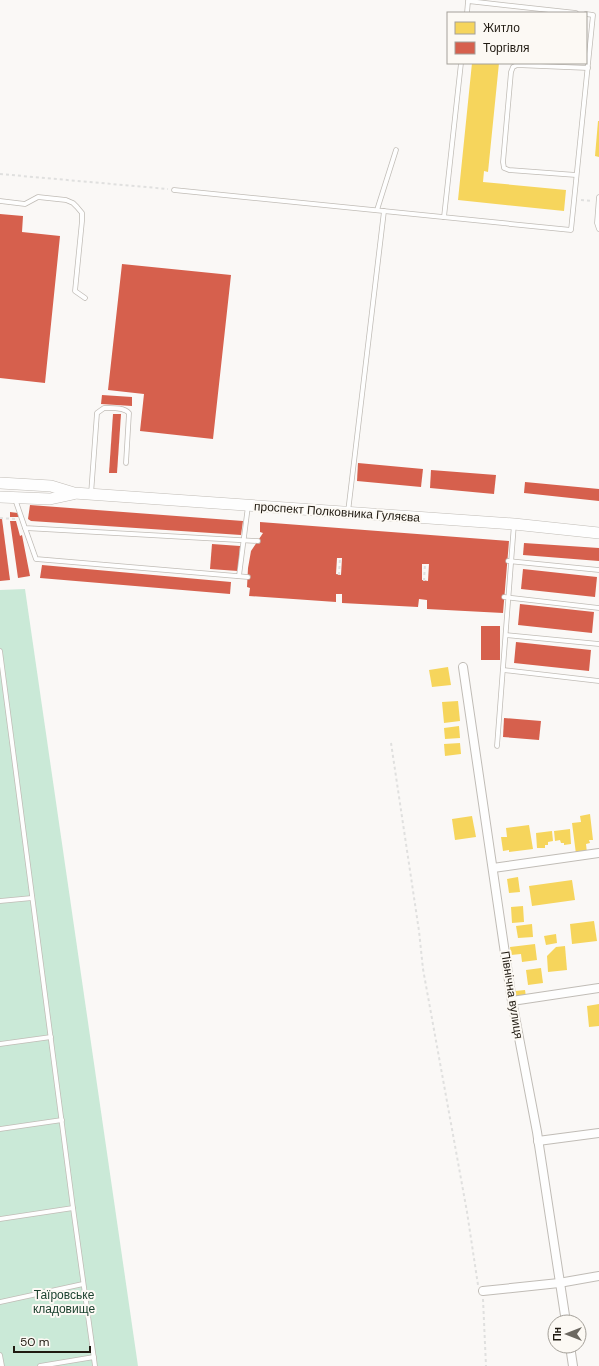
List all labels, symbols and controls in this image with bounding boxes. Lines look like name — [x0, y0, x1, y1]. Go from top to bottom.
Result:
legend — [447, 12, 587, 64]
text: Житло — [483, 20, 520, 36]
text: Торгівля — [483, 40, 529, 56]
street label: проспект Полковника Гуляєва — [254, 498, 421, 526]
street label: Північна вулиця — [497, 950, 527, 1040]
park label: Таїровське кладовище — [33, 1287, 95, 1317]
north arrow — [547, 1314, 587, 1354]
text: Пн — [550, 1327, 564, 1341]
scale bar — [14, 1328, 90, 1354]
text: 50 m — [20, 1334, 49, 1350]

